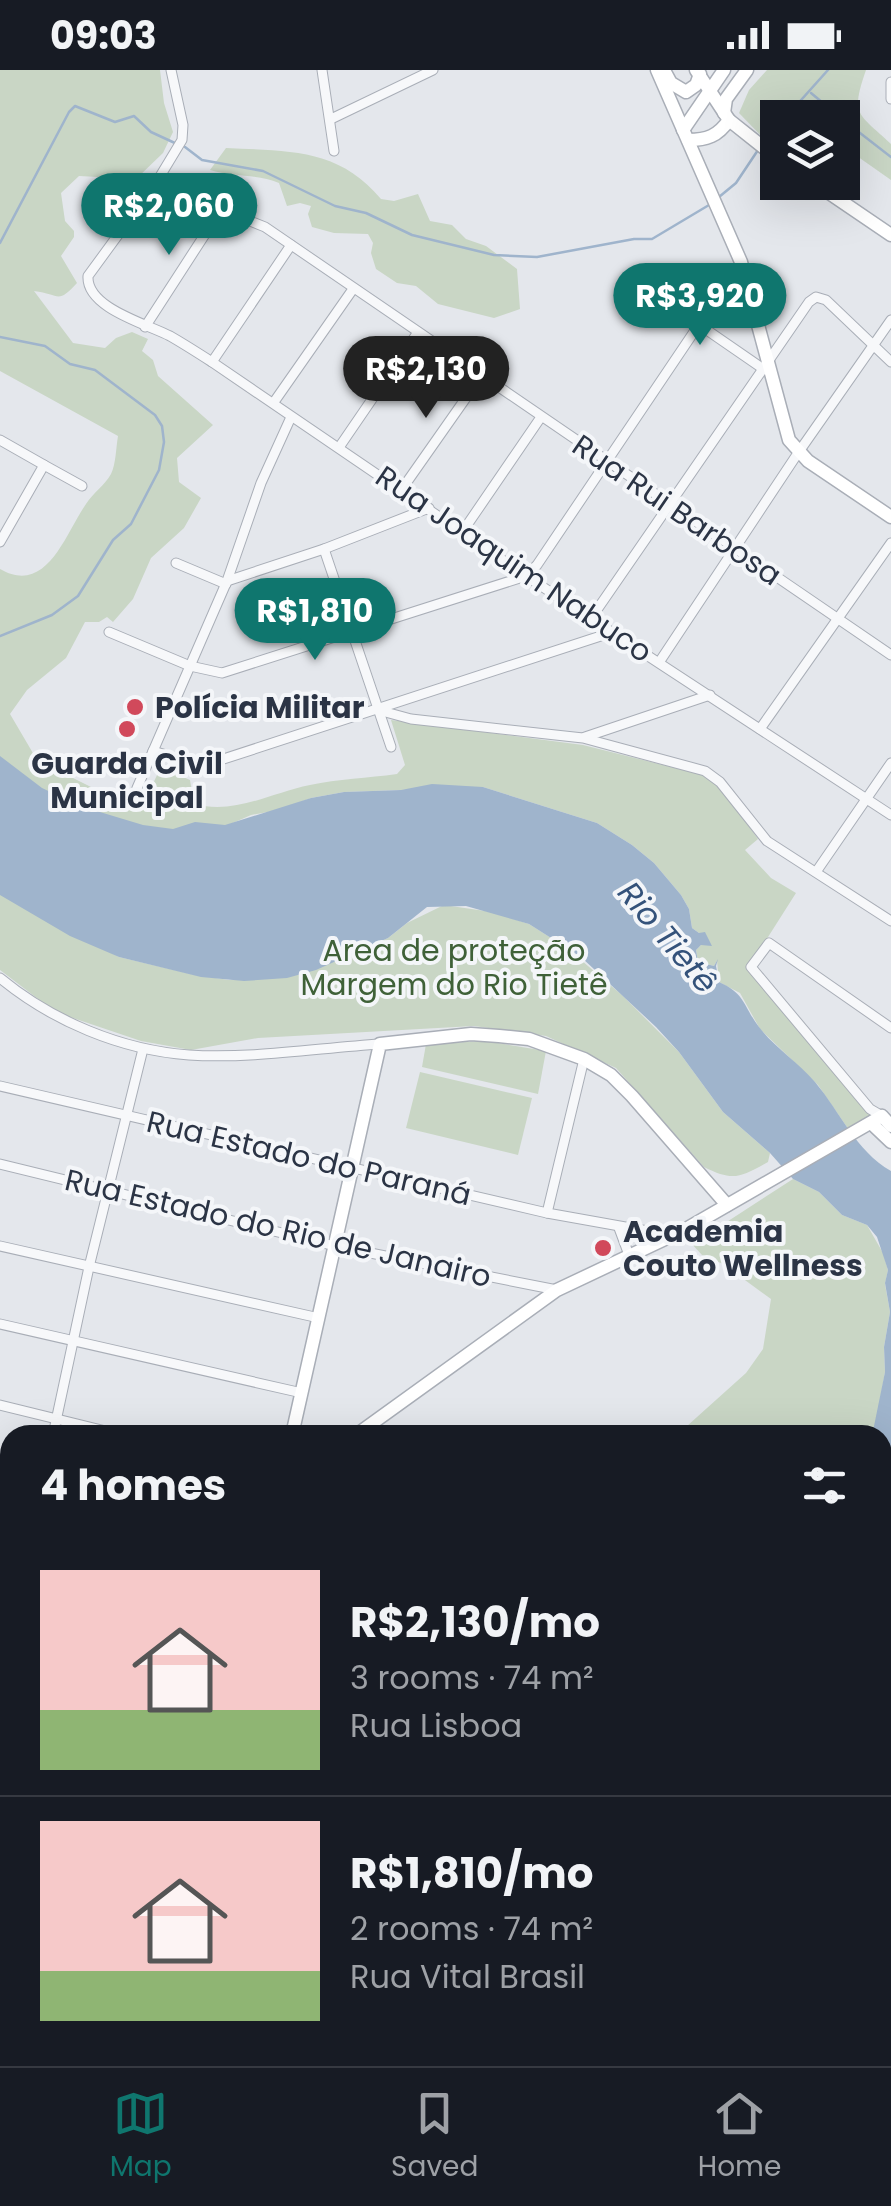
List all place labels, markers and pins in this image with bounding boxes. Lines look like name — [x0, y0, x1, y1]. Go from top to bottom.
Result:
pin: R$2,060 — [77, 173, 261, 258]
pin: R$3,920 — [608, 263, 792, 348]
pin: R$2,130 — [334, 336, 518, 421]
pin: R$1,810 — [223, 578, 407, 663]
place label: Polícia Militar — [155, 686, 365, 729]
marker: Polícia Militar — [124, 696, 146, 718]
marker: Guarda Civil Municipal — [116, 718, 138, 740]
place label: Guarda Civil Municipal — [31, 742, 223, 819]
place label: Academia Couto Wellness — [623, 1210, 863, 1287]
marker: Academia Couto Wellness — [592, 1237, 614, 1259]

